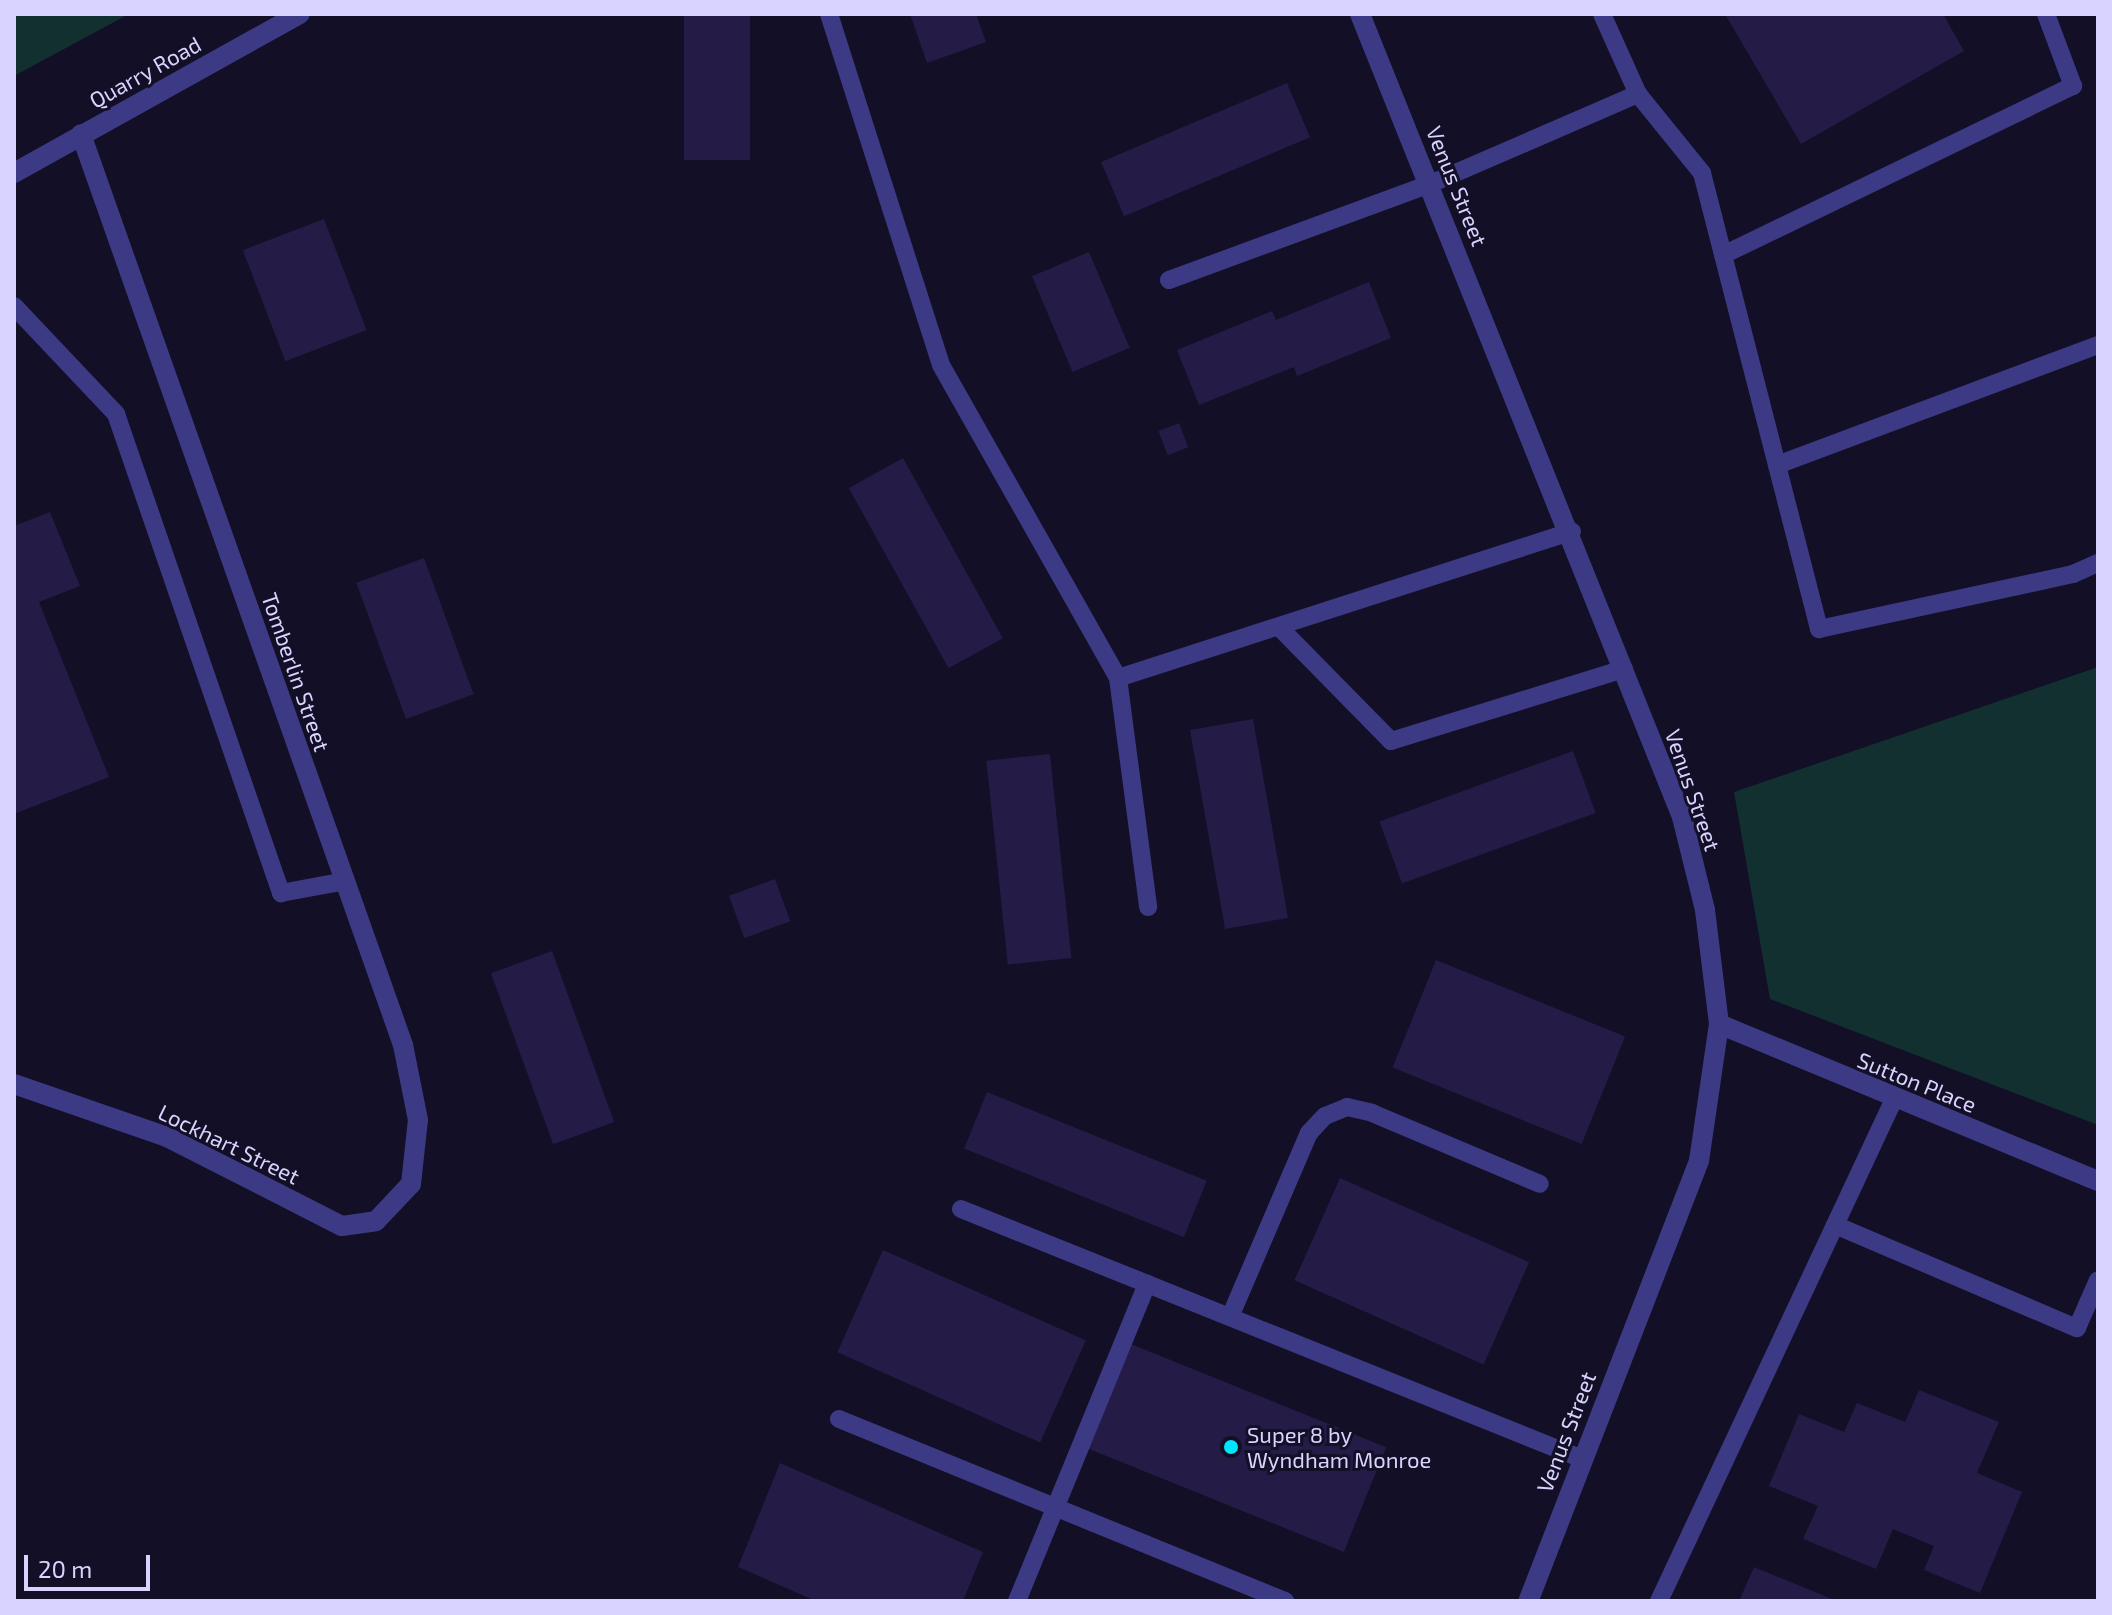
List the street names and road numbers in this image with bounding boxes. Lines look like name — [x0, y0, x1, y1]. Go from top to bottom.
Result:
street label: Quarry Road — [84, 30, 206, 114]
street label: Venus Street — [1421, 122, 1493, 250]
street label: Tomberlin Street — [256, 589, 336, 755]
street label: Venus Street — [1660, 726, 1726, 854]
street label: Sutton Place — [1854, 1046, 1980, 1118]
street label: Lockhart Street — [154, 1098, 304, 1190]
street label: Venus Street — [1531, 1368, 1601, 1496]

